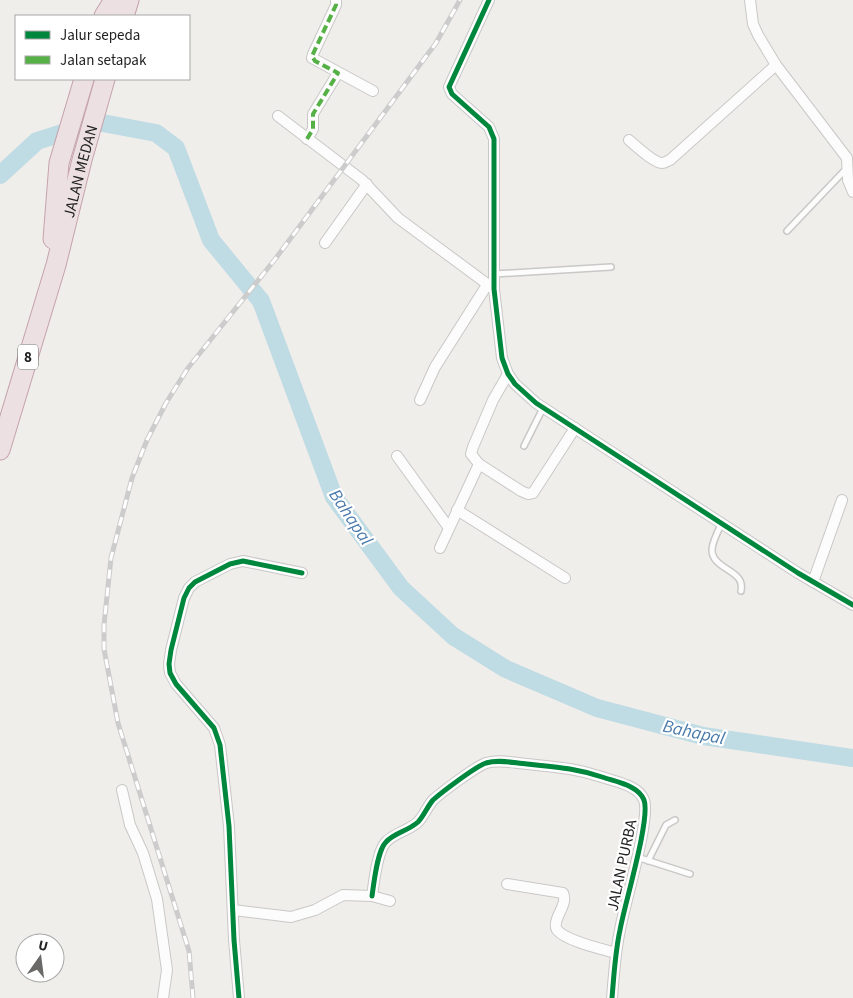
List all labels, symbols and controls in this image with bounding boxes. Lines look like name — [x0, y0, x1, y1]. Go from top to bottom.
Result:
legend — [15, 15, 190, 80]
text: Jalur sepeda — [60, 25, 140, 46]
text: Jalan setapak — [60, 50, 147, 71]
street label: JALAN MEDAN — [58, 122, 103, 220]
road number: 8 — [18, 344, 38, 370]
water label: Bahapal — [323, 484, 379, 551]
water label: Bahapal — [661, 714, 728, 751]
street label: JALAN PURBA — [602, 817, 642, 913]
north arrow — [15, 933, 65, 983]
text: U — [36, 936, 50, 957]

